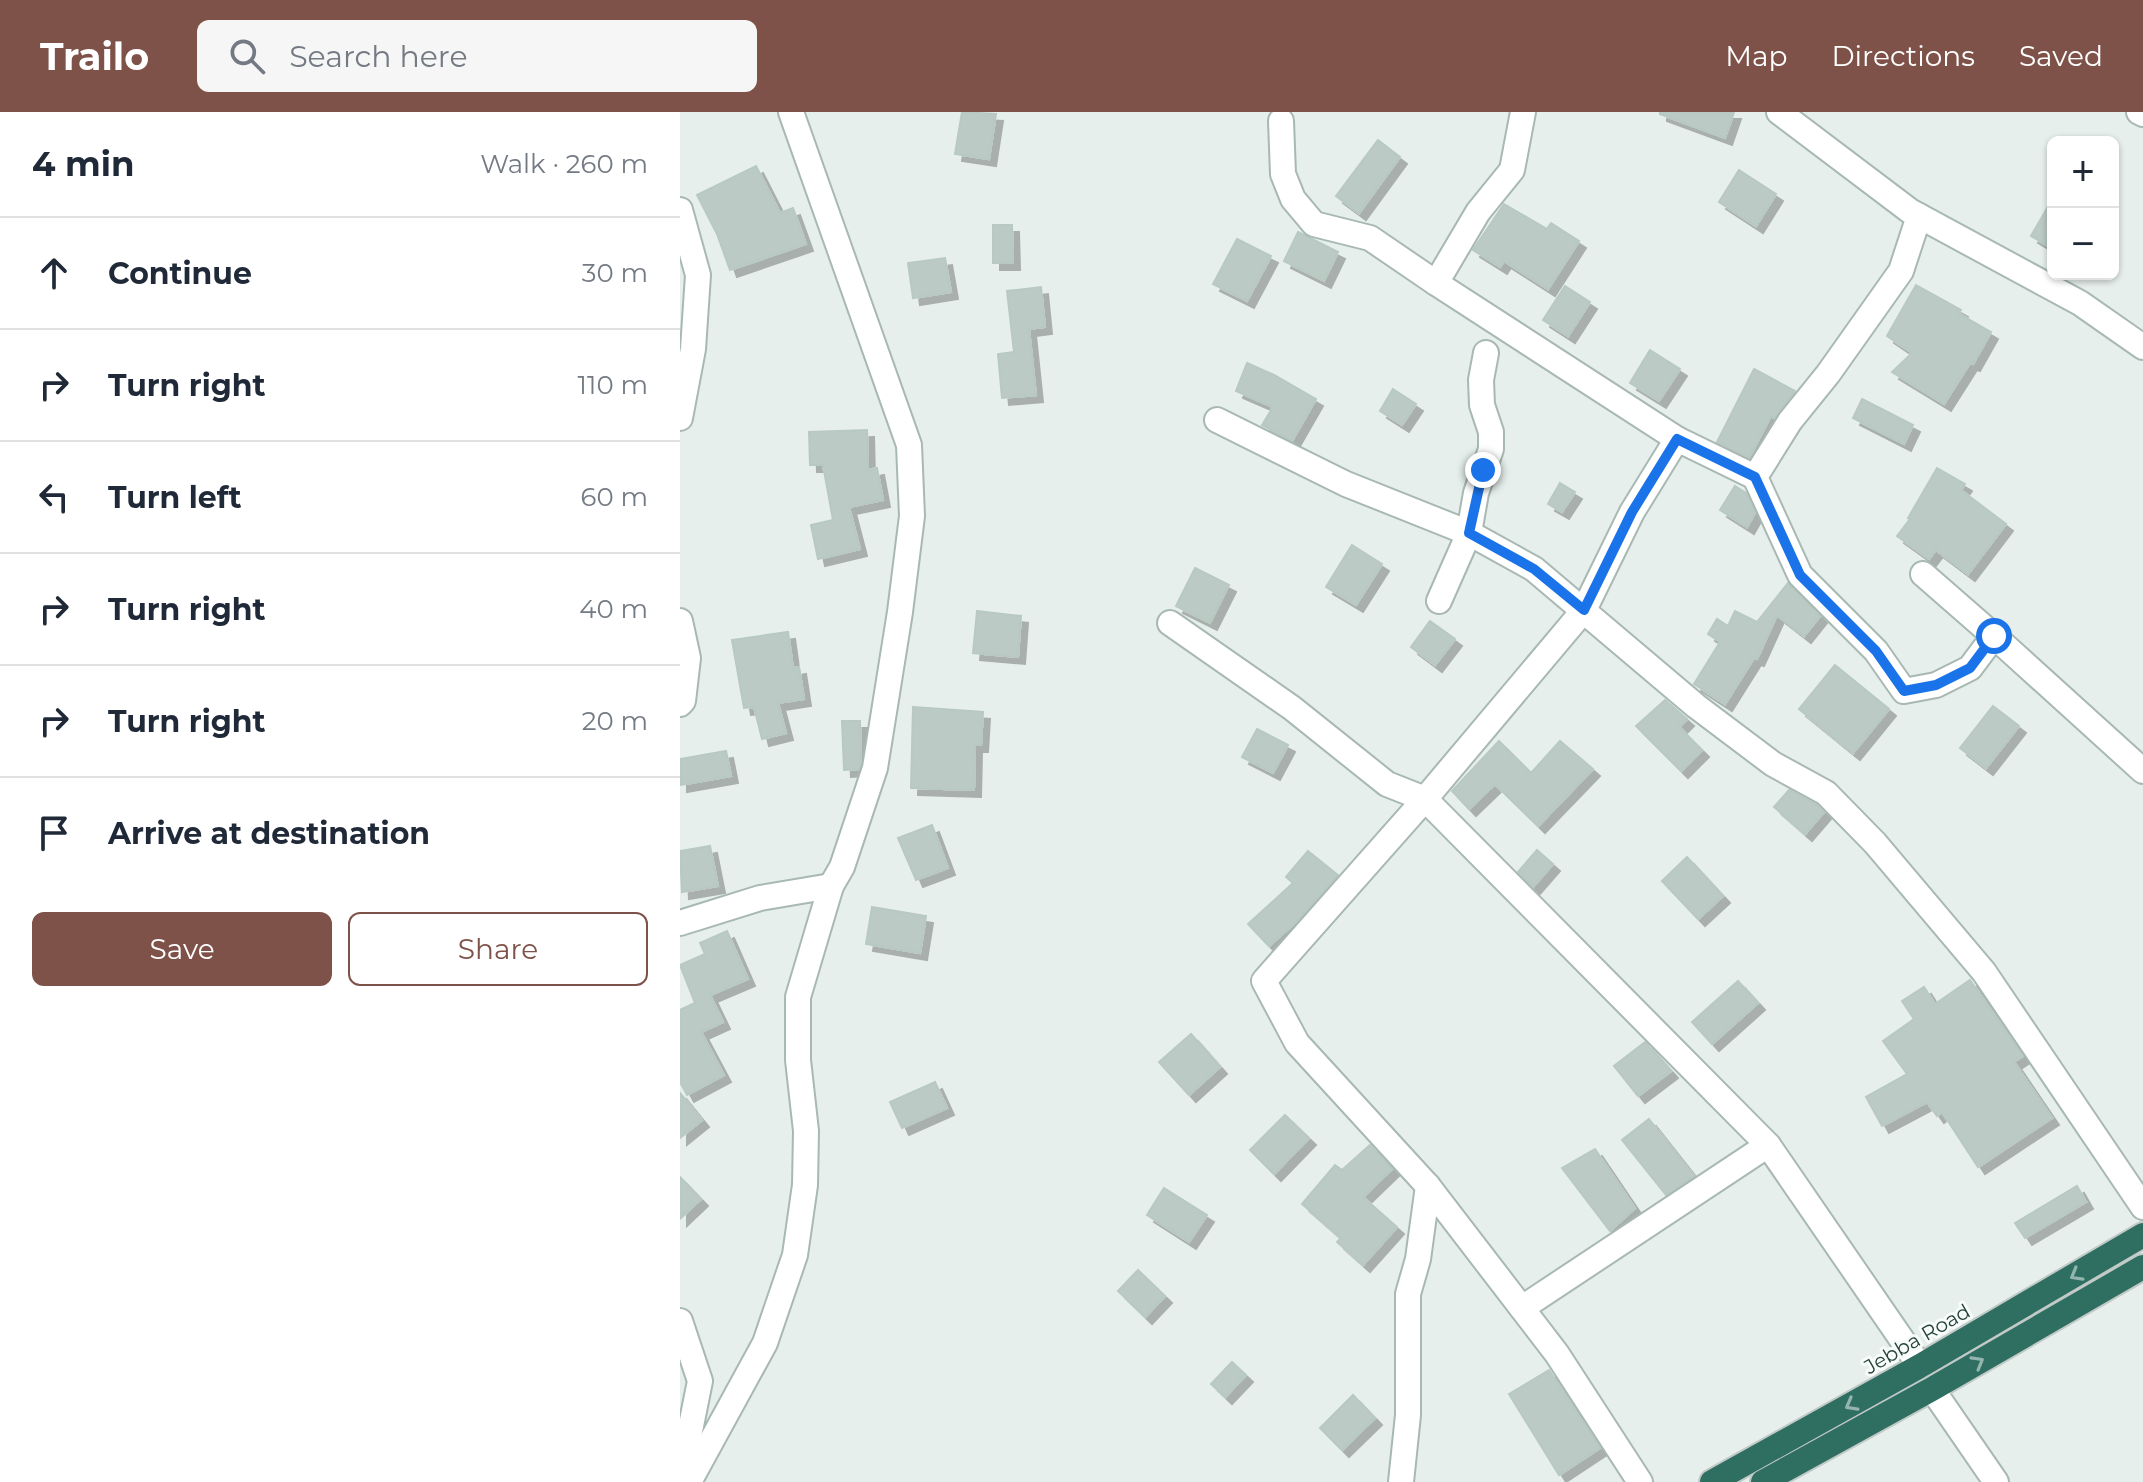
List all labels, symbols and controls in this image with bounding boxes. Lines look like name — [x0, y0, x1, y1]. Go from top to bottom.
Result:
search box — [197, 20, 757, 92]
text: Trailo — [40, 33, 149, 80]
icon: search — [225, 34, 269, 78]
text: Search here — [289, 38, 468, 75]
text: Map — [1725, 39, 1787, 73]
text: Directions — [1831, 39, 1975, 73]
text: Saved — [2019, 39, 2103, 73]
map controls — [2047, 136, 2119, 280]
button: + — [2047, 136, 2119, 208]
text: 4 min — [32, 143, 134, 185]
text: Walk · 260 m — [480, 148, 648, 180]
button: − — [2047, 208, 2119, 280]
icon: ahead — [32, 251, 76, 295]
text: Continue — [108, 255, 252, 292]
text: 30 m — [582, 257, 648, 289]
icon: right — [32, 363, 76, 407]
text: Turn right — [108, 367, 265, 404]
text: 110 m — [578, 369, 648, 401]
route end — [1465, 452, 1501, 488]
icon: left — [32, 475, 76, 519]
text: Turn left — [108, 479, 241, 516]
text: 60 m — [581, 481, 648, 513]
icon: right — [32, 587, 76, 631]
text: Turn right — [108, 591, 265, 628]
text: 40 m — [579, 593, 648, 625]
route start — [1976, 618, 2012, 654]
icon: right — [32, 699, 76, 743]
text: Turn right — [108, 703, 265, 740]
text: 20 m — [582, 705, 648, 737]
icon: arrive — [32, 811, 76, 855]
text: Arrive at destination — [108, 815, 430, 852]
button: Save — [32, 912, 332, 986]
button: Share — [348, 912, 648, 986]
one-way arrow — [2070, 1265, 2085, 1280]
street label: Jebba Road — [1859, 1299, 1974, 1380]
one-way arrow — [1969, 1356, 1984, 1372]
one-way arrow — [1844, 1395, 1859, 1410]

